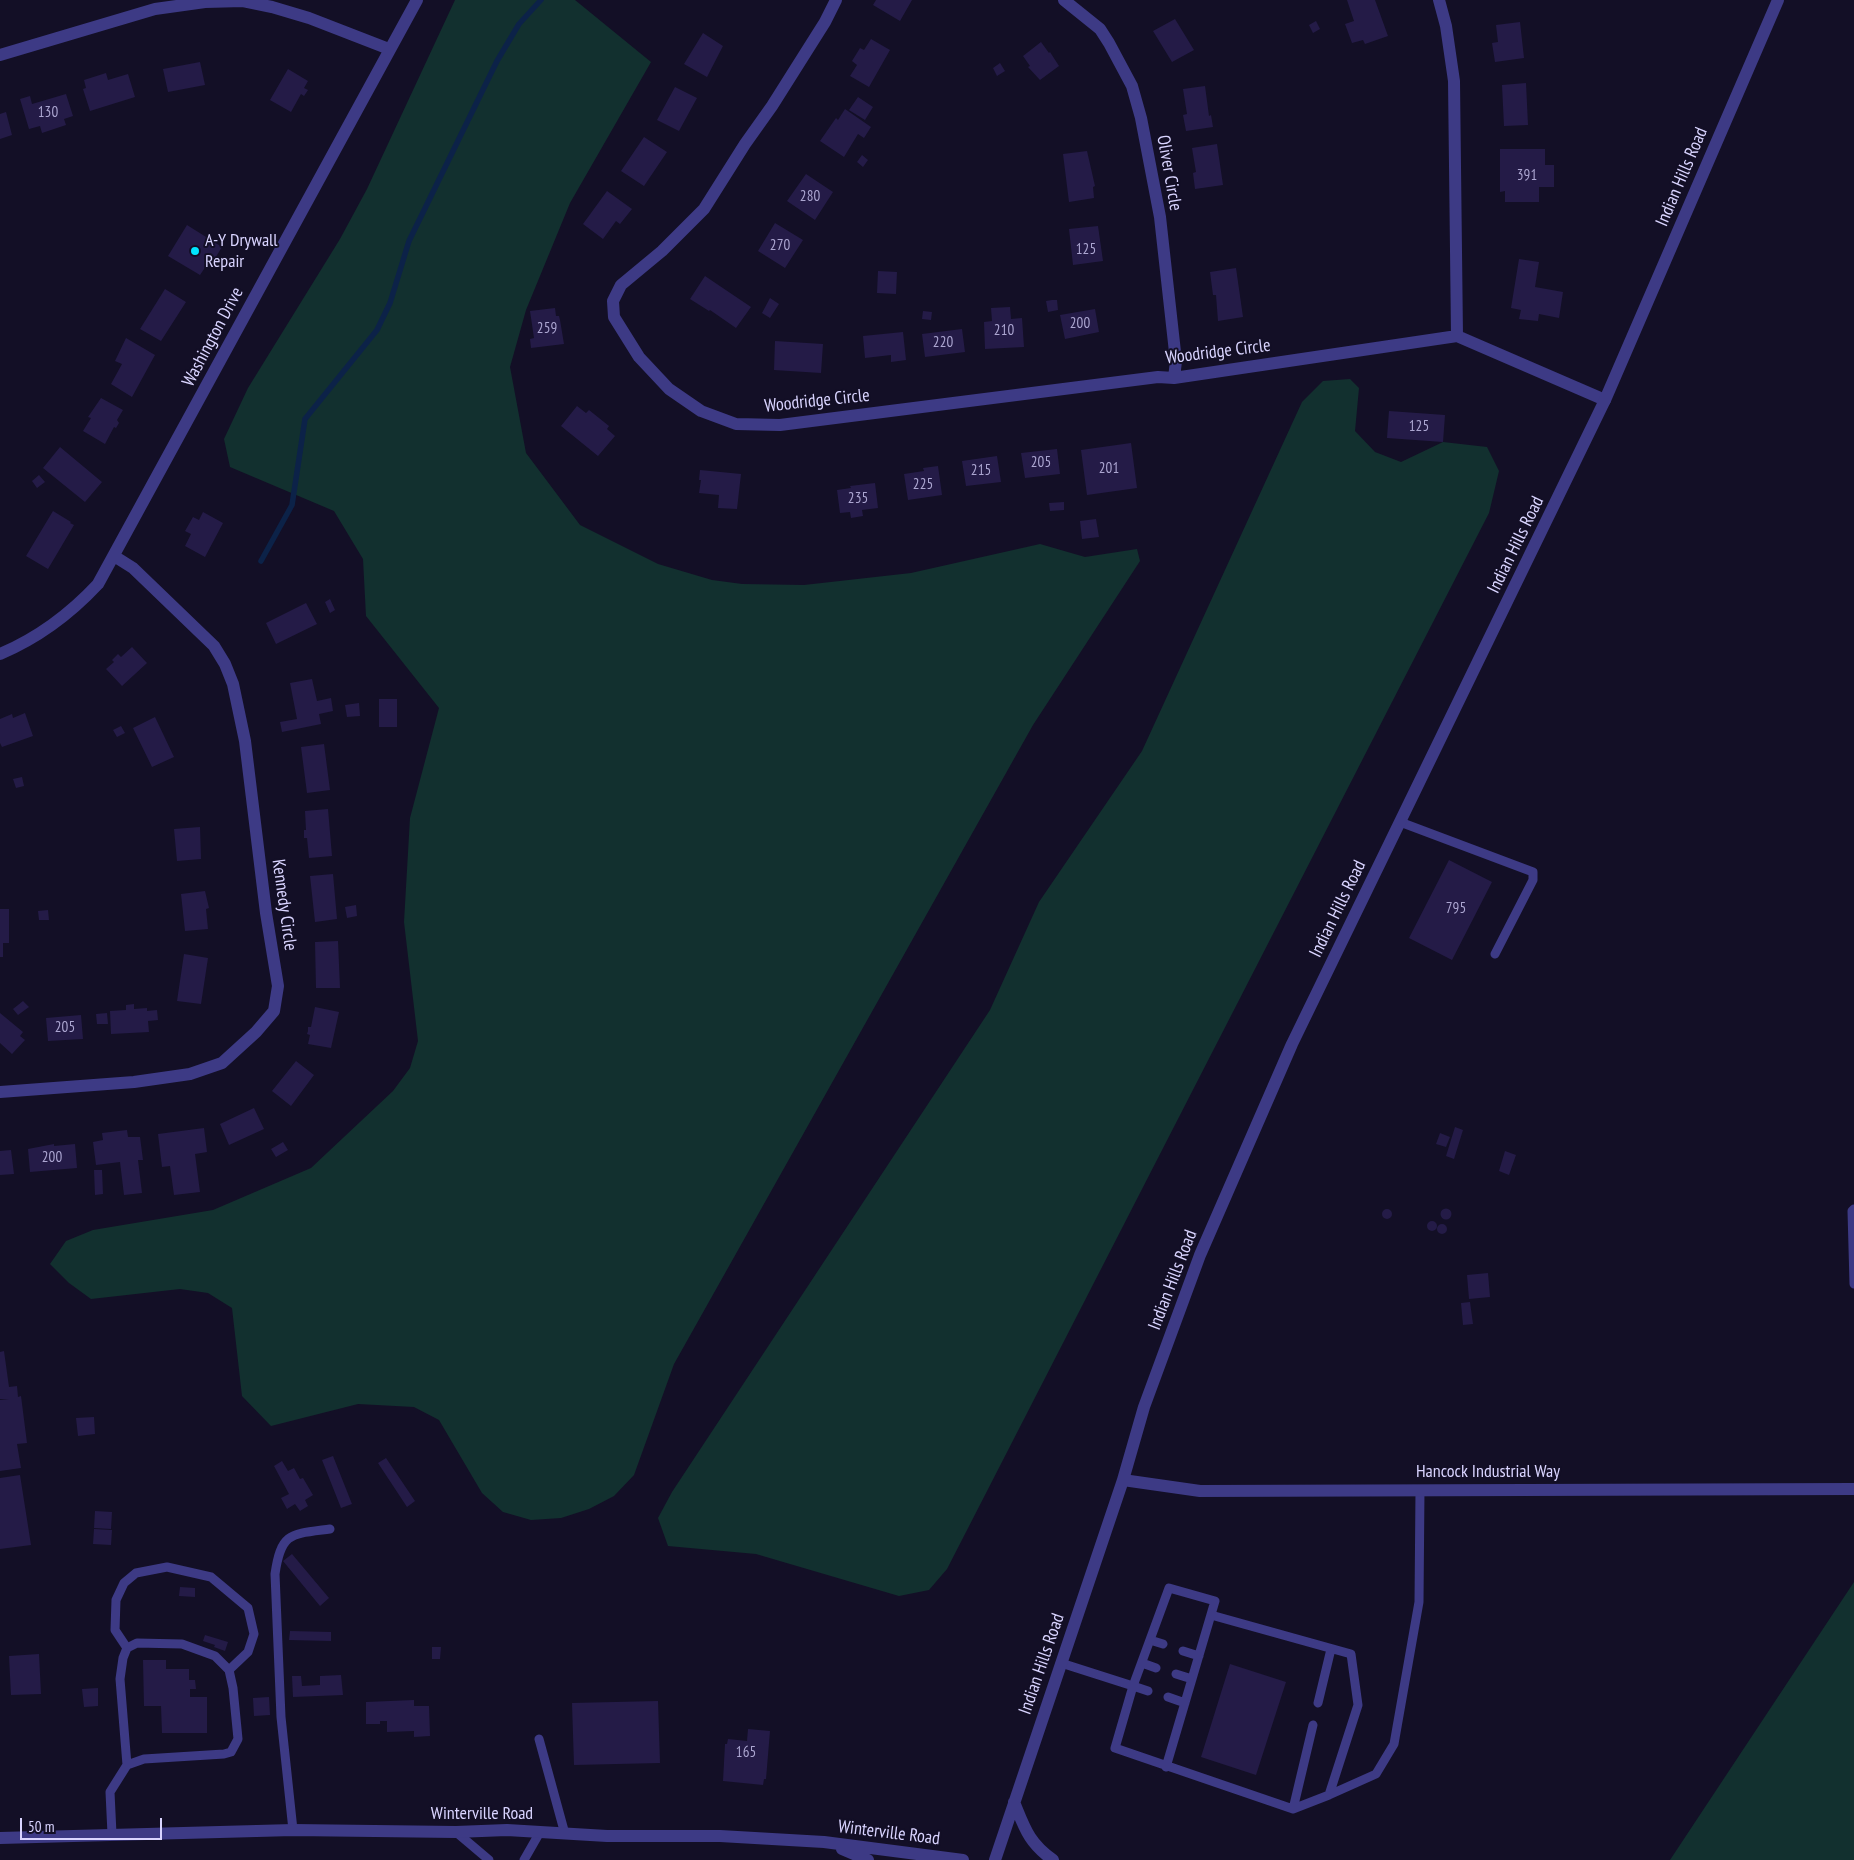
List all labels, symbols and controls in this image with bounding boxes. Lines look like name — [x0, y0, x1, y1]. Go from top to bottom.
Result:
house number: 130 — [38, 104, 58, 122]
street label: Indian Hills Road — [1651, 124, 1713, 230]
street label: Oliver Circle — [1152, 134, 1186, 212]
house number: 391 — [1517, 167, 1537, 185]
house number: 280 — [800, 188, 820, 206]
place label: A-Y Drywall Repair — [205, 230, 278, 272]
house number: 270 — [770, 237, 790, 255]
house number: 125 — [1076, 241, 1096, 259]
marker: A-Y Drywall Repair — [189, 245, 201, 257]
street label: Washington Drive — [178, 284, 248, 390]
house number: 200 — [1070, 315, 1090, 333]
house number: 259 — [537, 320, 557, 338]
house number: 210 — [994, 322, 1014, 340]
house number: 220 — [933, 334, 953, 352]
street label: Woodridge Circle — [1164, 335, 1272, 369]
street label: Woodridge Circle — [763, 385, 871, 417]
house number: 125 — [1409, 418, 1429, 436]
house number: 205 — [1031, 454, 1051, 472]
house number: 201 — [1099, 460, 1119, 478]
house number: 215 — [971, 462, 991, 480]
house number: 225 — [913, 476, 933, 494]
house number: 235 — [848, 490, 868, 508]
street label: Indian Hills Road — [1483, 493, 1549, 597]
street label: Indian Hills Road — [1305, 857, 1371, 961]
street label: Kennedy Circle — [267, 858, 301, 952]
house number: 795 — [1446, 900, 1466, 918]
house number: 205 — [55, 1019, 75, 1037]
house number: 200 — [42, 1149, 62, 1167]
street label: Indian Hills Road — [1144, 1227, 1202, 1333]
street label: Hancock Industrial Way — [1416, 1461, 1560, 1483]
street label: Indian Hills Road — [1015, 1611, 1069, 1717]
house number: 165 — [736, 1744, 756, 1762]
street label: Winterville Road — [431, 1803, 533, 1825]
scale bar — [22, 1808, 165, 1840]
street label: Winterville Road — [837, 1816, 941, 1850]
text: 50 m — [28, 1817, 54, 1836]

